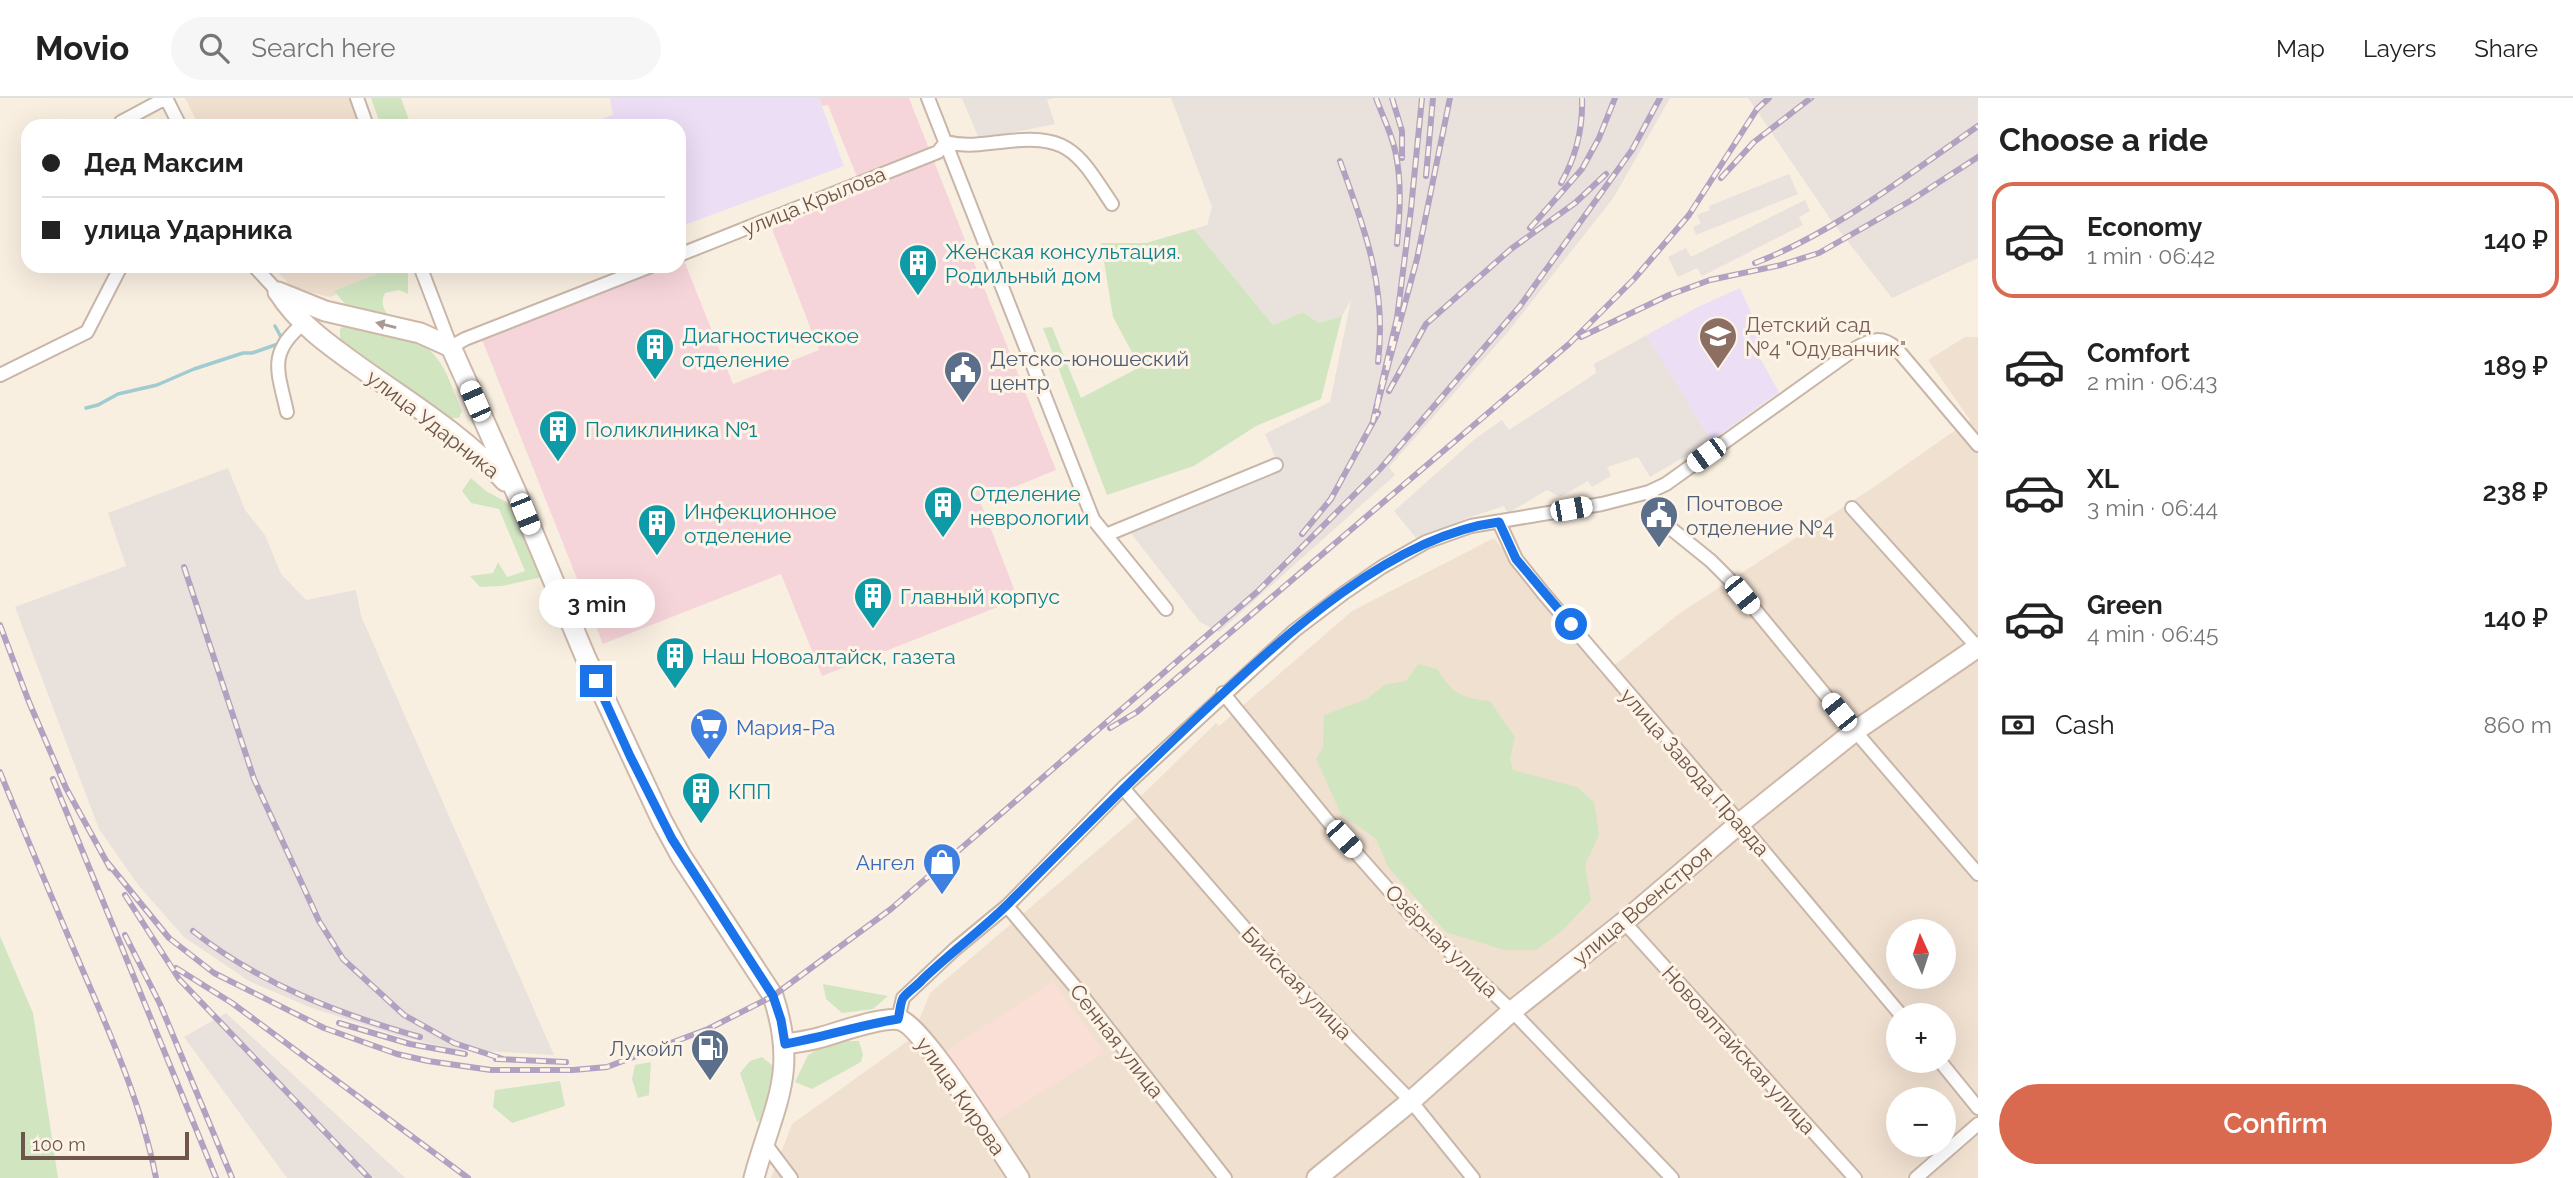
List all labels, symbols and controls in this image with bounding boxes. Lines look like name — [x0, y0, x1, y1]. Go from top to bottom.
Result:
search box — [171, 17, 661, 80]
text: Movio — [35, 29, 129, 68]
icon: search — [195, 29, 233, 67]
text: Search here — [251, 33, 396, 63]
text: Map — [2276, 34, 2325, 63]
text: Layers — [2363, 34, 2436, 63]
text: Share — [2474, 34, 2538, 63]
text: Choose a ride — [1999, 121, 2208, 158]
text: Дед Максим — [84, 148, 244, 178]
street label: улица Крылова — [739, 161, 889, 241]
icon: car — [2003, 209, 2066, 272]
text: Economy — [2087, 212, 2202, 242]
text: улица Ударника — [84, 215, 293, 245]
text: 140 ₽ — [2484, 225, 2548, 255]
place label: Женская консультация. Родильный дом — [945, 239, 1181, 288]
building icon: Женская консультация. Родильный дом — [897, 242, 939, 297]
text: 1 min · 06:42 — [2087, 242, 2215, 269]
place label: Детский сад №4 "Одуванчик" — [1745, 312, 1906, 361]
school or university icon: Детский сад №4 "Одуванчик" — [1697, 315, 1739, 370]
one-way arrow — [375, 319, 397, 330]
place label: Диагностическое отделение — [682, 323, 859, 372]
building icon: Диагностическое отделение — [634, 326, 676, 381]
icon: car — [2003, 335, 2066, 398]
text: Comfort — [2087, 338, 2190, 368]
place label: Детско-юношеский центр — [990, 346, 1189, 395]
public building icon: Детско-юношеский центр — [942, 349, 984, 404]
text: 189 ₽ — [2483, 351, 2548, 381]
street label: улица Ударника — [362, 364, 504, 484]
text: 2 min · 06:43 — [2087, 368, 2218, 395]
car — [457, 378, 494, 424]
building icon: Поликлиника №1 — [537, 408, 579, 463]
place label: Поликлиника №1 — [585, 417, 758, 442]
car — [1683, 434, 1730, 476]
icon: car — [2003, 461, 2066, 524]
text: XL — [2087, 464, 2119, 494]
text: 238 ₽ — [2482, 477, 2548, 507]
place label: Отделение неврологии — [970, 481, 1089, 530]
building icon: Отделение неврологии — [922, 484, 964, 539]
car — [508, 491, 543, 537]
place label: Почтовое отделение №4 — [1686, 491, 1834, 540]
public building icon: Почтовое отделение №4 — [1638, 494, 1680, 549]
text: 3 min · 06:44 — [2087, 494, 2218, 521]
car — [1549, 495, 1594, 523]
place label: Инфекционное отделение — [684, 499, 837, 548]
building icon: Инфекционное отделение — [636, 502, 678, 557]
car — [1721, 572, 1764, 618]
building icon: Главный корпус — [852, 575, 894, 630]
callout: 3 min — [538, 580, 654, 628]
place label: Главный корпус — [900, 584, 1060, 609]
icon: car — [2003, 587, 2066, 650]
text: 3 min — [568, 590, 626, 617]
text: Green — [2087, 590, 2163, 620]
text: 140 ₽ — [2484, 603, 2548, 633]
route start — [1555, 608, 1587, 640]
text: 4 min · 06:45 — [2087, 620, 2218, 647]
building icon: Наш Новоалтайск, газета — [654, 635, 696, 690]
place label: Наш Новоалтайск, газета — [702, 644, 956, 669]
route end — [580, 665, 612, 697]
street label: улица Завода Правда — [1615, 683, 1775, 861]
car — [1818, 689, 1861, 735]
supermarket icon: Мария-Ра — [688, 706, 730, 761]
icon: cash — [1999, 706, 2037, 744]
text: Cash — [2055, 710, 2115, 740]
text: 860 m — [2483, 711, 2552, 738]
place label: Мария-Ра — [736, 715, 835, 740]
building icon: КПП — [680, 770, 722, 825]
place label: КПП — [728, 779, 771, 804]
car — [1323, 816, 1366, 862]
street label: улица Военстроя — [1567, 840, 1717, 970]
shop icon: Ангел — [921, 841, 963, 896]
place label: Ангел — [856, 850, 915, 875]
street label: Озёрная улица — [1380, 879, 1504, 1003]
north arrow — [1886, 919, 1956, 989]
map controls — [1886, 919, 1956, 1157]
street label: Бийская улица — [1237, 921, 1357, 1045]
street label: Новоалтайская улица — [1657, 961, 1821, 1139]
street label: Сенная улица — [1065, 979, 1169, 1103]
button: + — [1886, 1003, 1956, 1073]
fuel station icon: Лукойл — [689, 1027, 731, 1082]
street label: улица Кирова — [911, 1032, 1011, 1160]
place label: Лукойл — [609, 1036, 683, 1061]
button: Confirm — [1999, 1084, 2552, 1164]
button: − — [1886, 1087, 1956, 1157]
scale bar — [21, 1129, 189, 1161]
text: 100 m — [32, 1133, 86, 1155]

